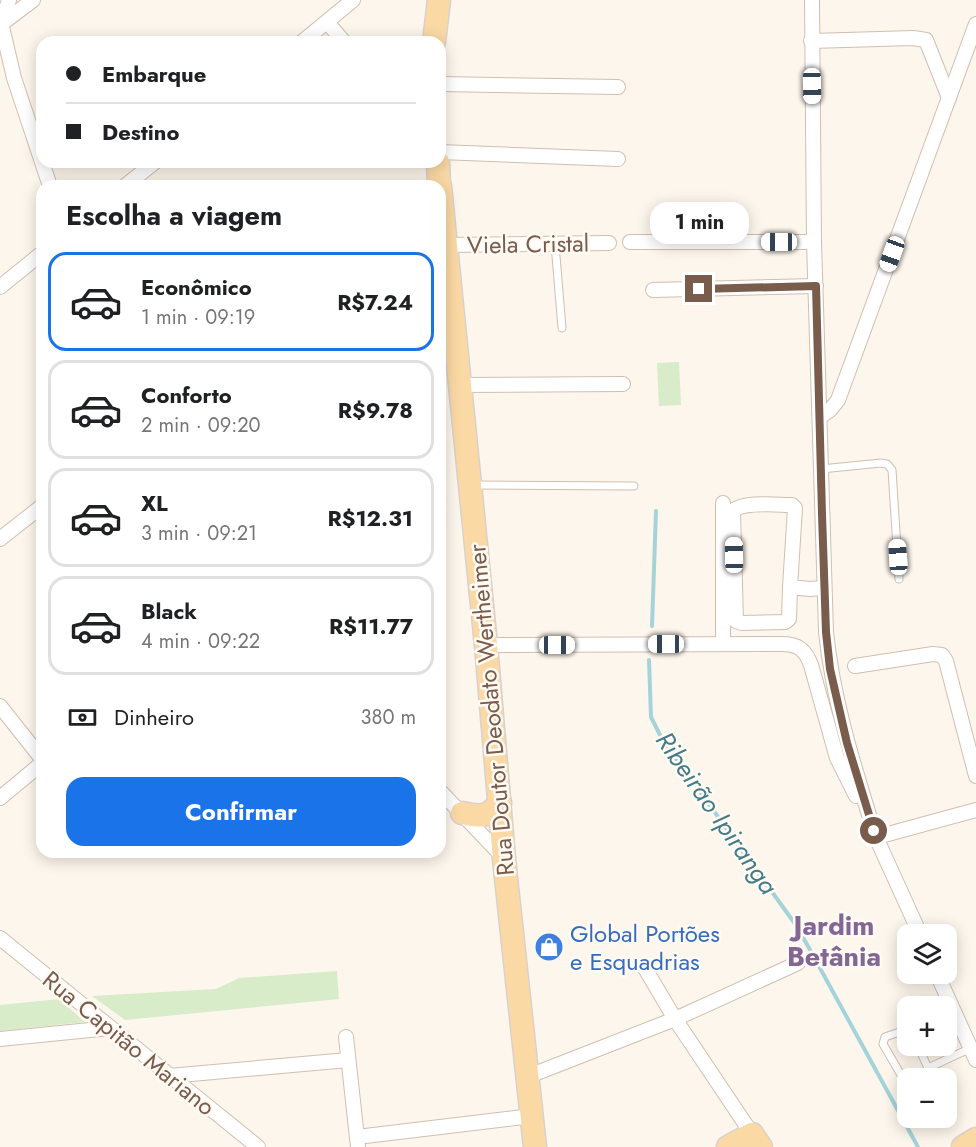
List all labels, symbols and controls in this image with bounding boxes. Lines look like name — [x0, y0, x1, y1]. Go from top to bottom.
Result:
text: Embarque — [102, 58, 206, 90]
car — [803, 68, 821, 104]
text: Destino — [102, 116, 179, 148]
text: Escolha a viagem — [66, 196, 282, 235]
callout: 1 min — [650, 202, 748, 244]
text: 1 min — [675, 208, 724, 237]
street label: Viela Cristal — [467, 225, 589, 263]
car — [761, 233, 797, 251]
car — [877, 234, 907, 274]
text: Econômico — [141, 271, 252, 303]
icon: car — [69, 275, 123, 329]
route end — [685, 275, 712, 302]
text: R$7.24 — [337, 286, 413, 318]
text: 1 min · 09:19 — [141, 303, 255, 332]
text: Conforto — [141, 379, 232, 411]
icon: car — [69, 383, 123, 437]
text: R$9.78 — [338, 394, 413, 426]
text: 2 min · 09:20 — [141, 411, 261, 440]
text: XL — [141, 487, 168, 519]
icon: car — [69, 491, 123, 545]
text: R$12.31 — [328, 502, 413, 534]
text: 3 min · 09:21 — [141, 519, 257, 548]
car — [725, 537, 743, 573]
car — [888, 538, 908, 576]
street label: Rua Doutor Deodato Wertheimer — [459, 542, 523, 877]
text: Black — [141, 595, 197, 627]
icon: car — [69, 599, 123, 653]
text: R$11.77 — [329, 610, 413, 642]
text: 4 min · 09:22 — [141, 627, 260, 656]
car — [648, 635, 684, 653]
car — [539, 636, 575, 654]
icon: cash — [66, 701, 99, 734]
text: Dinheiro — [114, 701, 194, 733]
text: 380 m — [361, 703, 416, 732]
water label: Ribeirão Ipiranga — [647, 724, 788, 903]
button: Confirmar — [66, 777, 416, 846]
route start — [860, 817, 887, 844]
district label: Jardim Betânia — [787, 906, 881, 976]
place label: Global Portões e Esquadrias — [570, 916, 720, 979]
map controls — [897, 924, 957, 1128]
button: layers — [897, 924, 957, 984]
shop icon: Global Portões e Esquadrias — [533, 931, 565, 963]
street label: Rua Capitão Mariano — [35, 962, 223, 1124]
button: + — [897, 996, 957, 1056]
button: − — [897, 1068, 957, 1128]

